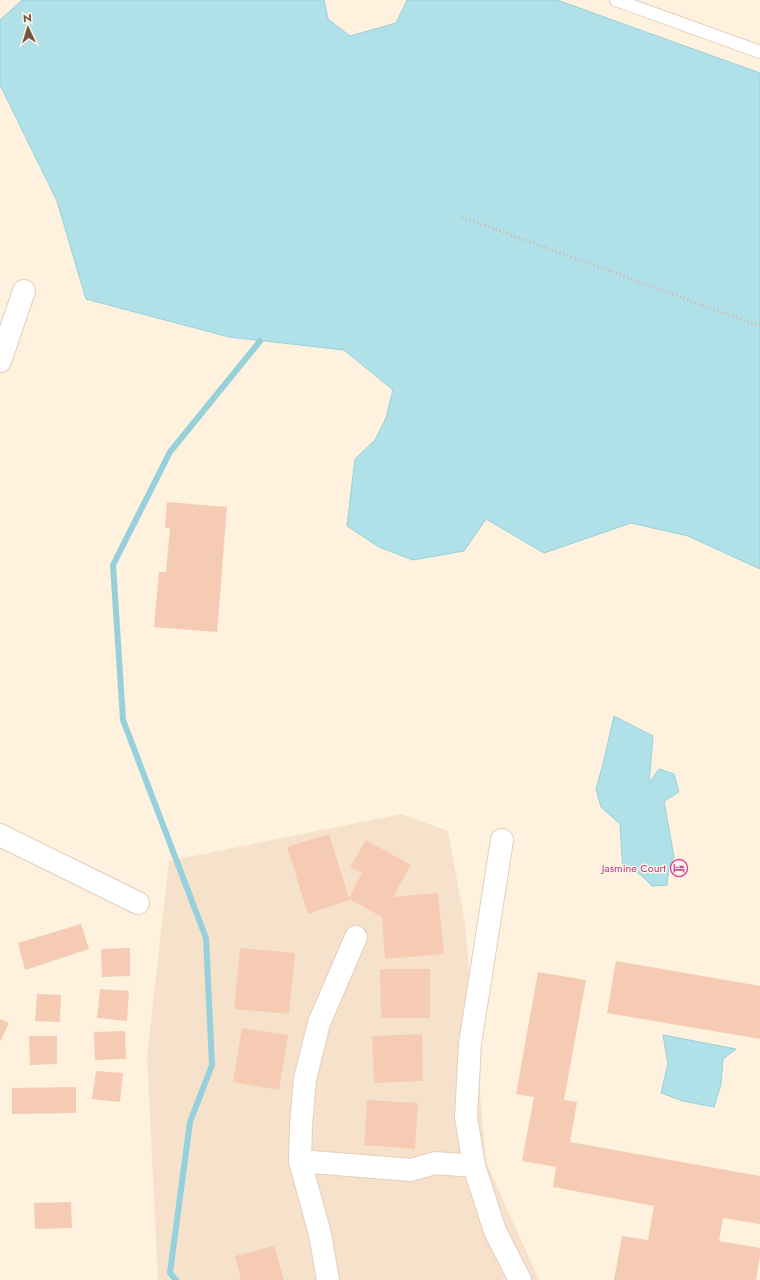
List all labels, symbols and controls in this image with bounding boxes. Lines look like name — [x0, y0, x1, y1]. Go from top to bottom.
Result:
north arrow — [8, 8, 48, 48]
text: N — [22, 10, 32, 26]
hotel icon: Jasmine Court — [669, 858, 689, 878]
place label: Jasmine Court — [600, 860, 666, 876]

